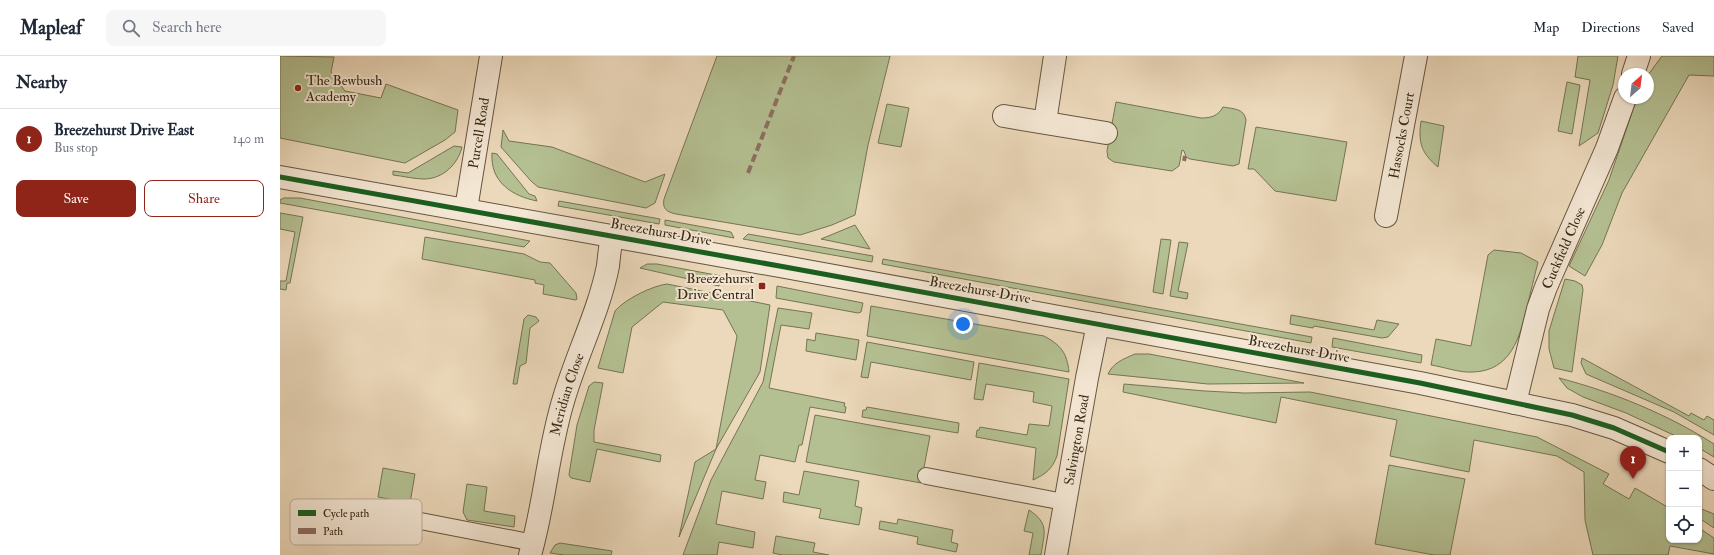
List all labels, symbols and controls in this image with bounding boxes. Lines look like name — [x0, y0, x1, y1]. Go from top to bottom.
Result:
search box — [106, 10, 386, 46]
text: Mapleaf — [20, 16, 82, 40]
icon: search — [120, 17, 142, 39]
text: Search here — [152, 18, 222, 37]
text: Map — [1533, 19, 1559, 36]
text: Directions — [1581, 19, 1640, 36]
text: Saved — [1662, 19, 1694, 36]
north arrow — [1618, 68, 1654, 104]
text: Nearby — [16, 72, 67, 93]
place label: The Bewbush Academy — [305, 72, 383, 106]
marker: The Bewbush Academy — [293, 83, 303, 93]
street label: Hassocks Court — [1385, 90, 1418, 180]
street label: Purcell Road — [464, 96, 493, 170]
text: Breezehurst Drive East — [54, 121, 194, 140]
text: 1 — [27, 131, 31, 147]
text: 140 m — [233, 131, 264, 147]
text: Bus stop — [54, 140, 98, 156]
button: Save — [16, 180, 136, 217]
button: Share — [144, 180, 264, 217]
street label: Cuckfield Close — [1538, 204, 1589, 291]
street label: Breezehurst Drive — [609, 215, 713, 249]
place label: Breezehurst Drive Central — [677, 270, 754, 303]
street label: Breezehurst Drive — [928, 273, 1032, 307]
marker: Breezehurst Drive Central — [757, 281, 767, 291]
your location — [953, 314, 973, 334]
street label: Breezehurst Drive — [1247, 332, 1351, 366]
street label: Meridian Close — [546, 350, 587, 437]
street label: Salvington Road — [1060, 393, 1092, 486]
map controls — [1666, 435, 1702, 543]
button: + — [1666, 435, 1702, 471]
pin: 1 — [1620, 446, 1646, 479]
button: − — [1666, 471, 1702, 507]
legend — [290, 499, 422, 545]
text: Cycle path — [323, 507, 369, 521]
button: locate — [1666, 507, 1702, 543]
text: Path — [323, 525, 343, 538]

